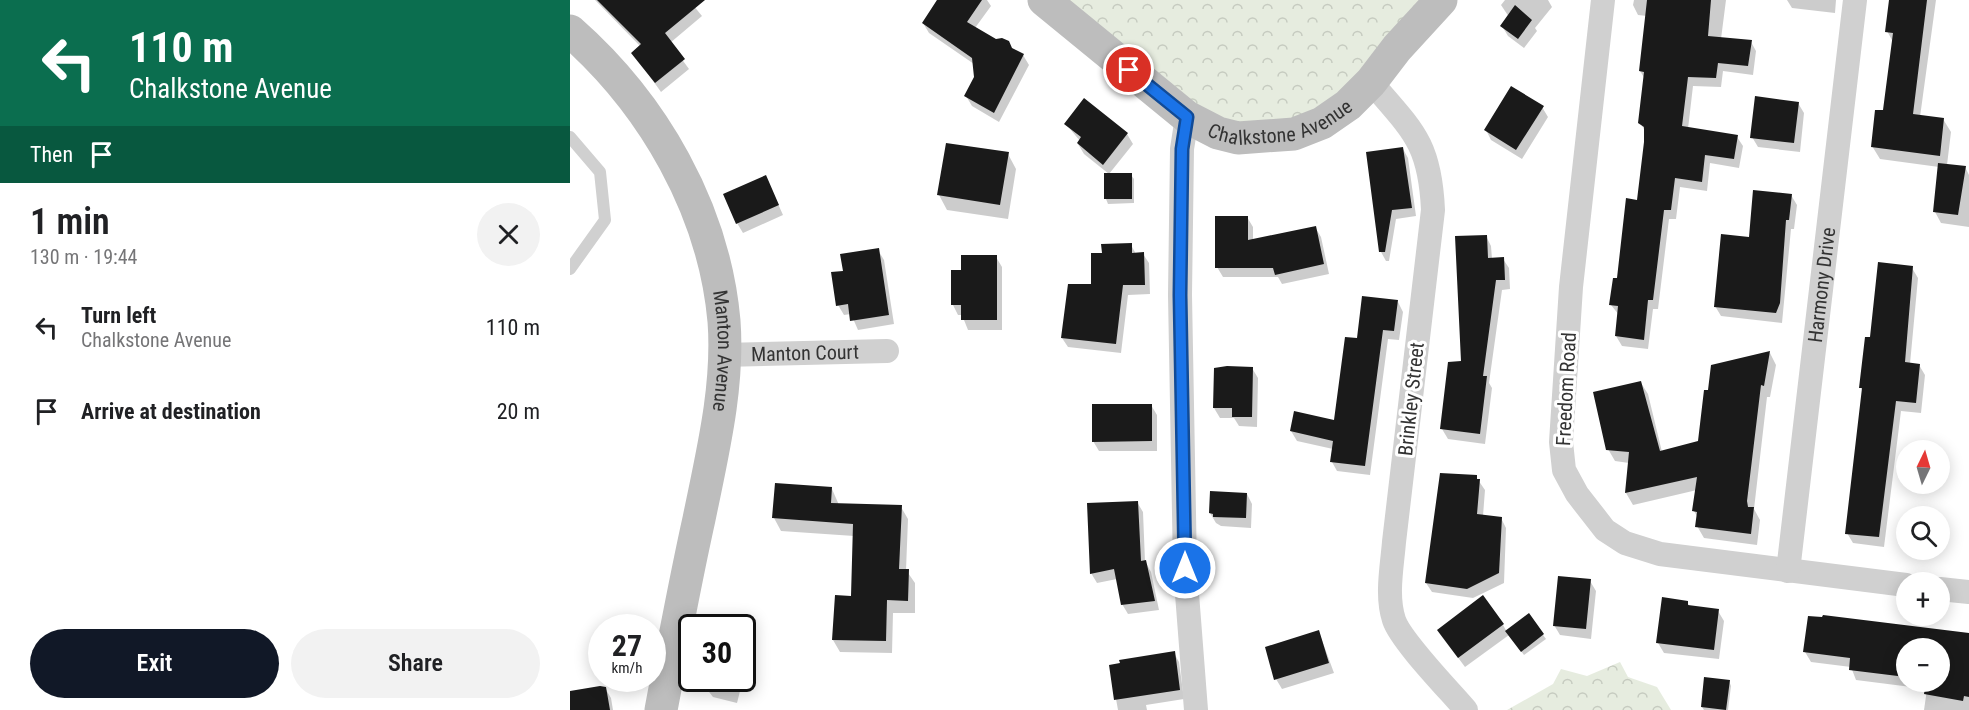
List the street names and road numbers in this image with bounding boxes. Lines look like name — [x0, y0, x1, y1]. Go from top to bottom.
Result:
street label: Chalkstone Avenue — [1204, 94, 1357, 150]
street label: Harmony Drive — [1803, 226, 1840, 344]
street label: Manton Avenue — [708, 288, 737, 413]
street label: Freedom Road — [1551, 332, 1581, 446]
street label: Manton Court — [751, 340, 859, 366]
street label: Brinkley Street — [1393, 341, 1429, 457]

